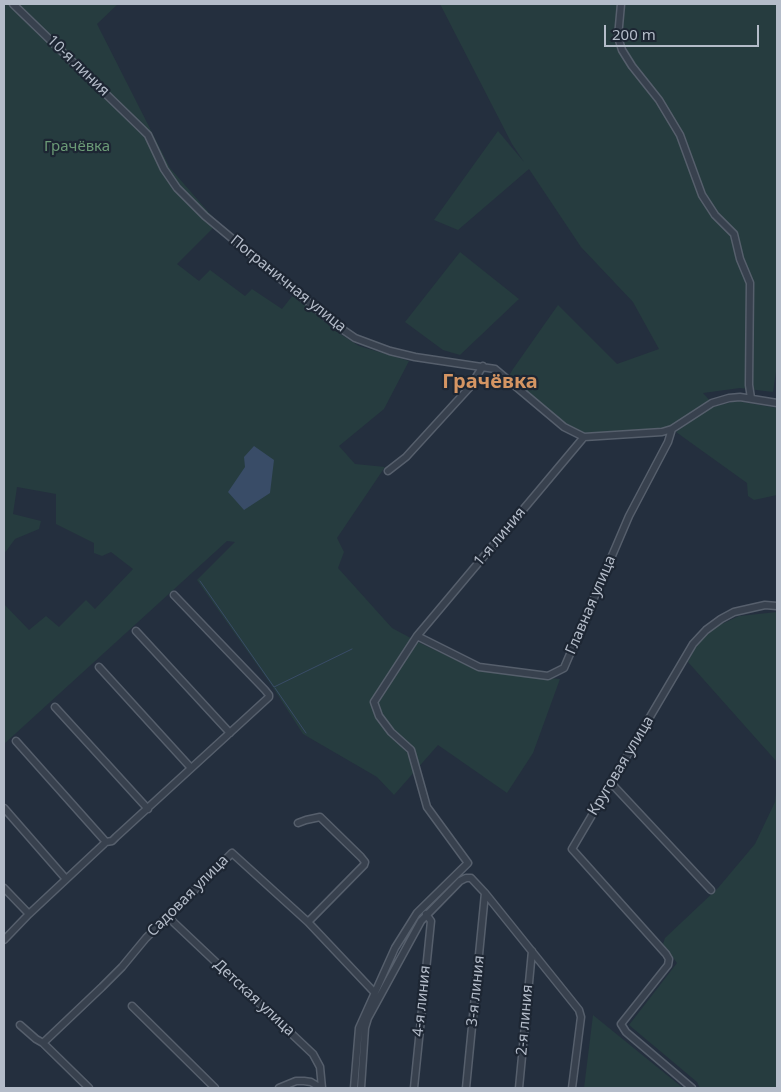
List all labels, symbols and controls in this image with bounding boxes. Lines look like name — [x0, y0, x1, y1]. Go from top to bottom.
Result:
scale bar — [606, 15, 761, 47]
text: 200 m — [612, 24, 656, 44]
street label: 10-я линия — [43, 32, 113, 100]
park label: Грачёвка — [44, 138, 110, 156]
street label: Пограничная улица — [226, 232, 350, 336]
district label: Грачёвка — [442, 370, 538, 394]
street label: 1-я линия — [470, 504, 530, 570]
street label: Главная улица — [562, 553, 620, 657]
street label: Круговая улица — [584, 713, 658, 819]
street label: Садовая улица — [144, 852, 232, 940]
street label: 3-я линия — [463, 955, 489, 1027]
street label: Детская улица — [210, 956, 298, 1040]
street label: 4-я линия — [409, 965, 435, 1037]
street label: 2-я линия — [513, 984, 537, 1056]

